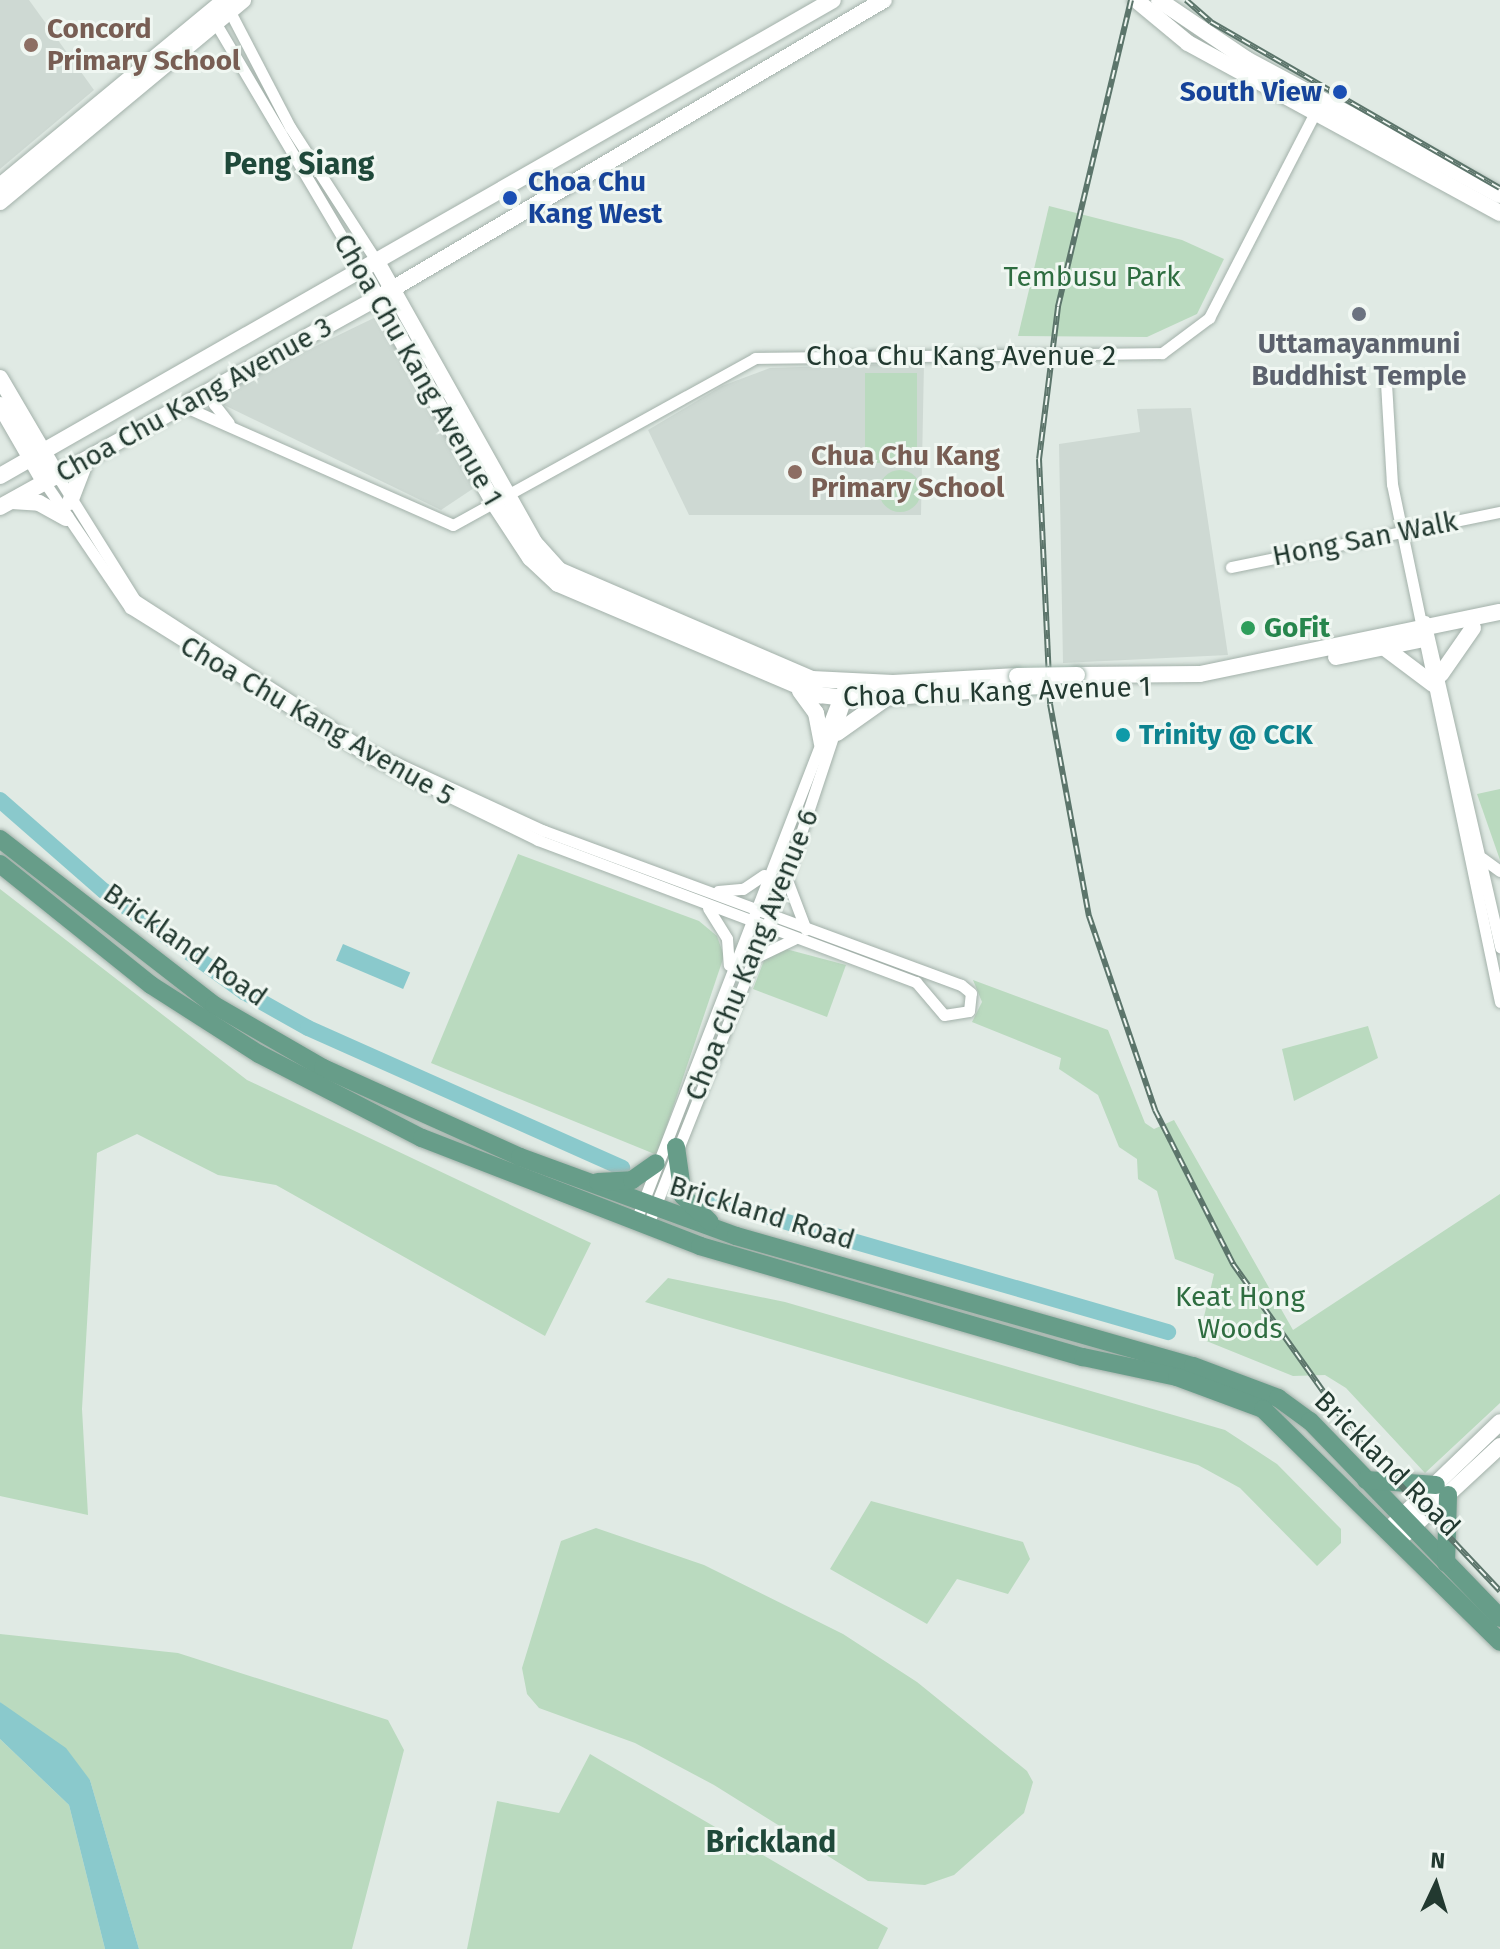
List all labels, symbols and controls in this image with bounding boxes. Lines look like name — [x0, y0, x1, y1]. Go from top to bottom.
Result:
place label: Concord Primary School — [47, 12, 240, 78]
marker: Concord Primary School — [22, 36, 40, 54]
place label: South View — [1180, 75, 1322, 109]
marker: South View — [1329, 81, 1351, 103]
district label: Peng Siang — [224, 146, 374, 182]
place label: Choa Chu Kang West — [528, 165, 662, 231]
marker: Choa Chu Kang West — [499, 187, 521, 209]
street label: Choa Chu Kang Avenue 1 — [326, 228, 510, 512]
park label: Tembusu Park — [1003, 260, 1181, 294]
marker: Uttamayanmuni Buddhist Temple — [1350, 305, 1368, 323]
street label: Choa Chu Kang Avenue 3 — [50, 310, 338, 490]
place label: Uttamayanmuni Buddhist Temple — [1252, 327, 1466, 393]
street label: Choa Chu Kang Avenue 2 — [806, 339, 1116, 373]
place label: Chua Chu Kang Primary School — [811, 439, 1004, 505]
marker: Chua Chu Kang Primary School — [786, 463, 804, 481]
street label: Hong San Walk — [1270, 505, 1460, 573]
place label: GoFit — [1264, 611, 1330, 645]
marker: GoFit — [1239, 619, 1257, 637]
street label: Choa Chu Kang Avenue 5 — [174, 629, 460, 813]
street label: Choa Chu Kang Avenue 1 — [842, 670, 1152, 714]
place label: Trinity @ CCK — [1139, 718, 1313, 752]
marker: Trinity @ CCK — [1114, 726, 1132, 744]
street label: Choa Chu Kang Avenue 6 — [678, 804, 826, 1106]
street label: Brickland Road — [97, 876, 273, 1014]
street label: Brickland Road — [665, 1169, 859, 1257]
park label: Keat Hong Woods — [1175, 1280, 1305, 1346]
street label: Brickland Road — [1307, 1384, 1467, 1544]
district label: Brickland — [706, 1824, 836, 1860]
north arrow — [1396, 1845, 1476, 1925]
text: N — [1429, 1847, 1446, 1875]

